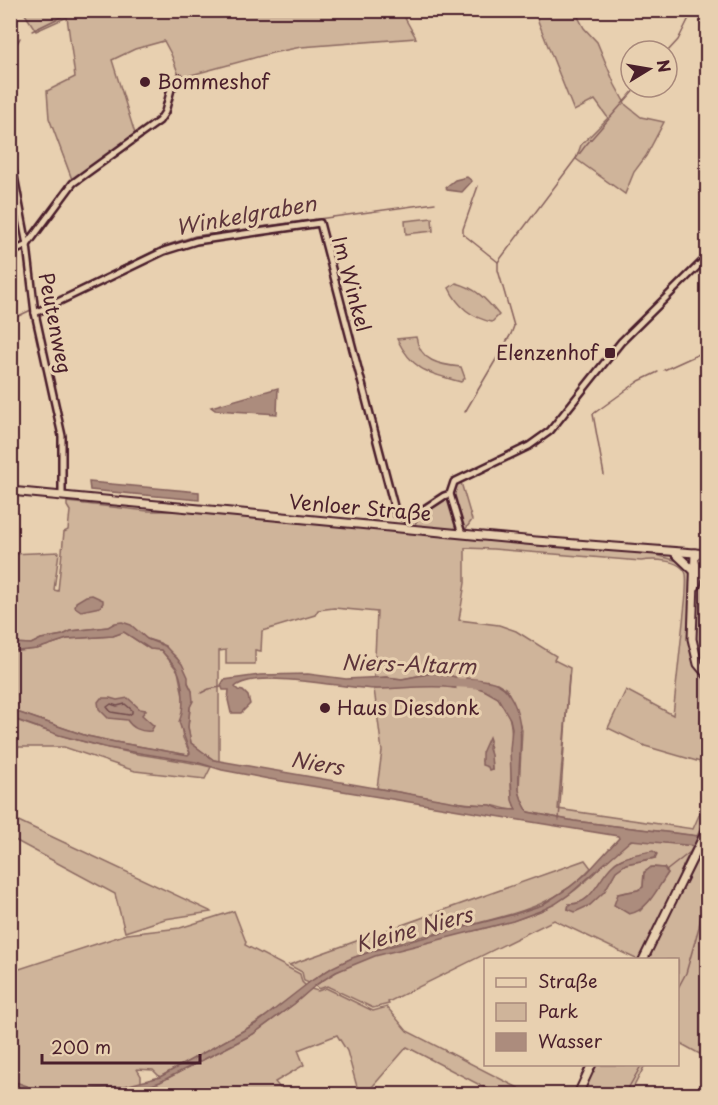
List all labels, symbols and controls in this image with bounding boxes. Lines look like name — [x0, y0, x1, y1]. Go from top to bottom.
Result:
north arrow — [619, 39, 679, 99]
text: N — [652, 57, 678, 74]
place label: Bommeshof — [157, 66, 271, 96]
marker: Bommeshof — [138, 75, 152, 89]
water label: Winkelgraben — [173, 186, 319, 242]
street label: Im Winkel — [325, 233, 379, 335]
street label: Peutenweg — [31, 270, 80, 376]
place label: Elenzenhof — [496, 337, 599, 367]
marker: Elenzenhof — [603, 346, 617, 360]
street label: Venloer Straße — [288, 486, 433, 528]
water label: Niers-Altarm — [341, 645, 478, 681]
place label: Haus Diesdonk — [337, 692, 479, 722]
marker: Haus Diesdonk — [318, 701, 332, 715]
water label: Niers — [289, 742, 348, 783]
water label: Kleine Niers — [352, 896, 478, 959]
legend — [484, 958, 679, 1066]
text: Straße — [538, 967, 598, 994]
text: Park — [538, 997, 578, 1024]
scale bar — [42, 1027, 200, 1065]
text: Wasser — [538, 1027, 603, 1054]
text: 200 m — [51, 1033, 111, 1060]

